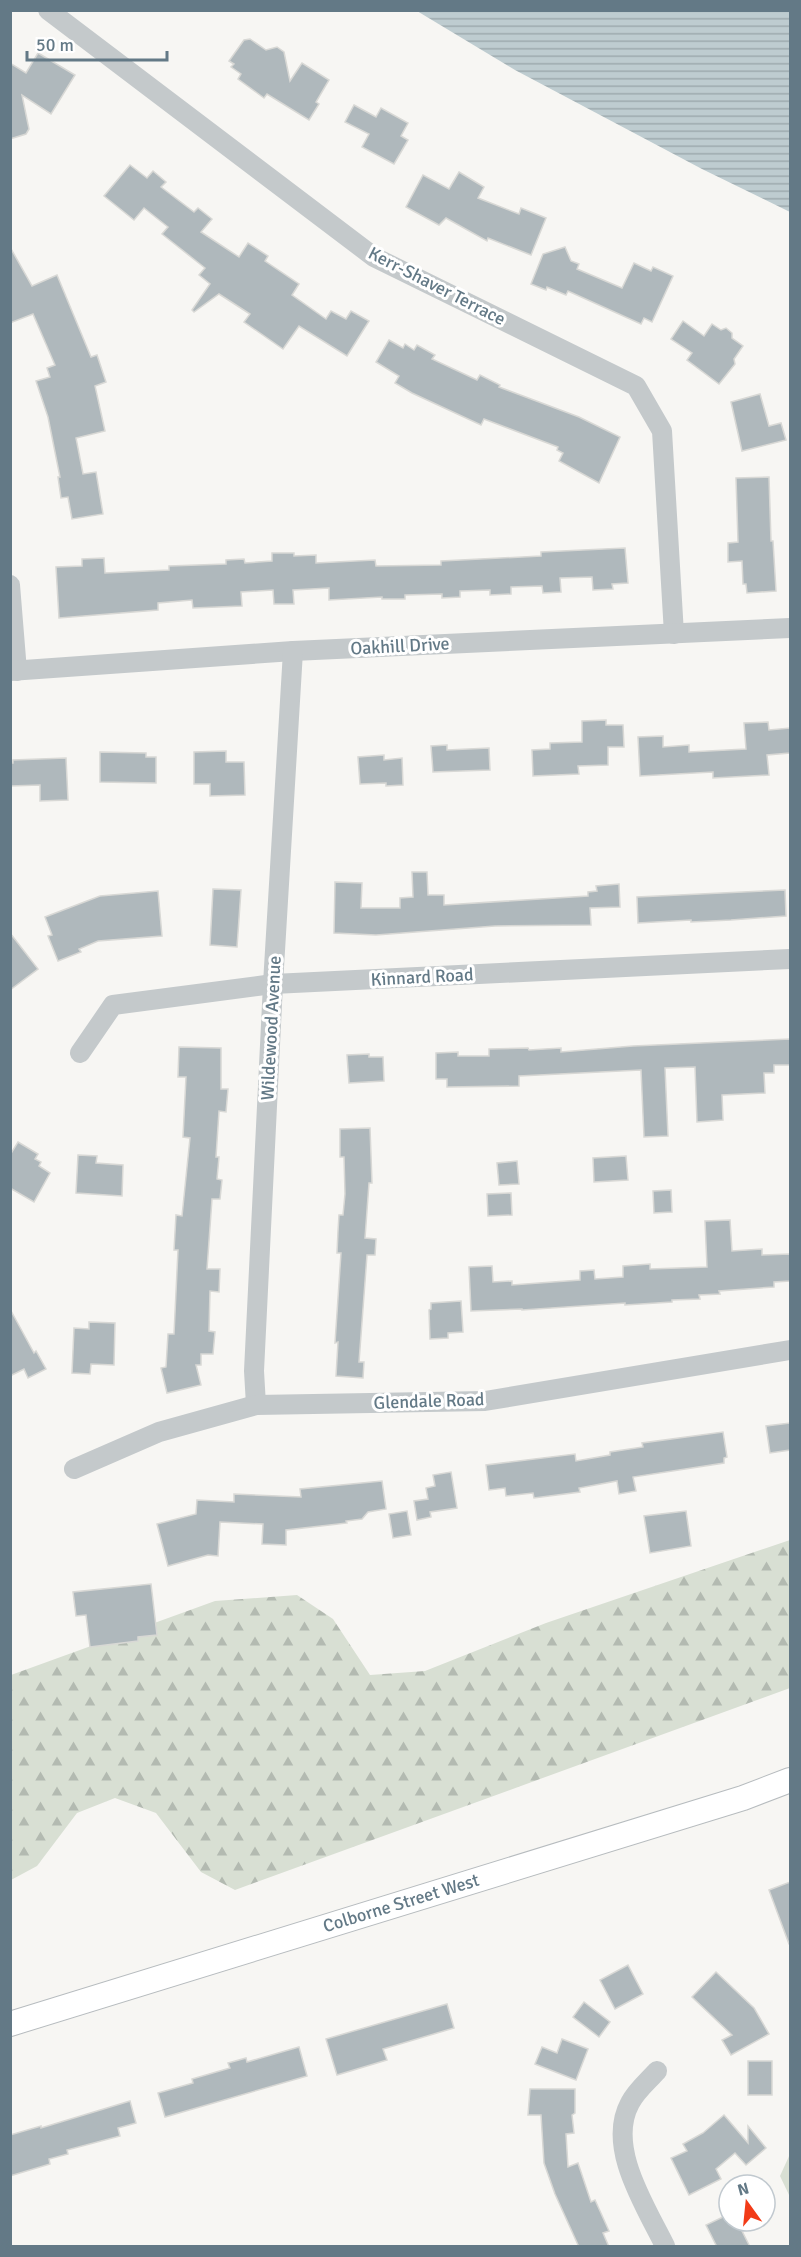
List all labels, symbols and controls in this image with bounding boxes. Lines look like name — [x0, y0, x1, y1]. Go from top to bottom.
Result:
scale bar — [27, 24, 166, 62]
text: 50 m — [36, 34, 74, 56]
street label: Kerr-Shaver Terrace — [365, 242, 509, 330]
street label: Oakhill Drive — [350, 632, 450, 660]
street label: Wildewood Avenue — [256, 955, 286, 1101]
street label: Kinnard Road — [370, 963, 474, 991]
street label: Glendale Road — [373, 1388, 485, 1414]
street label: Colborne Street West — [320, 1869, 482, 1937]
north arrow — [717, 2173, 777, 2233]
text: N — [735, 2178, 751, 2201]

